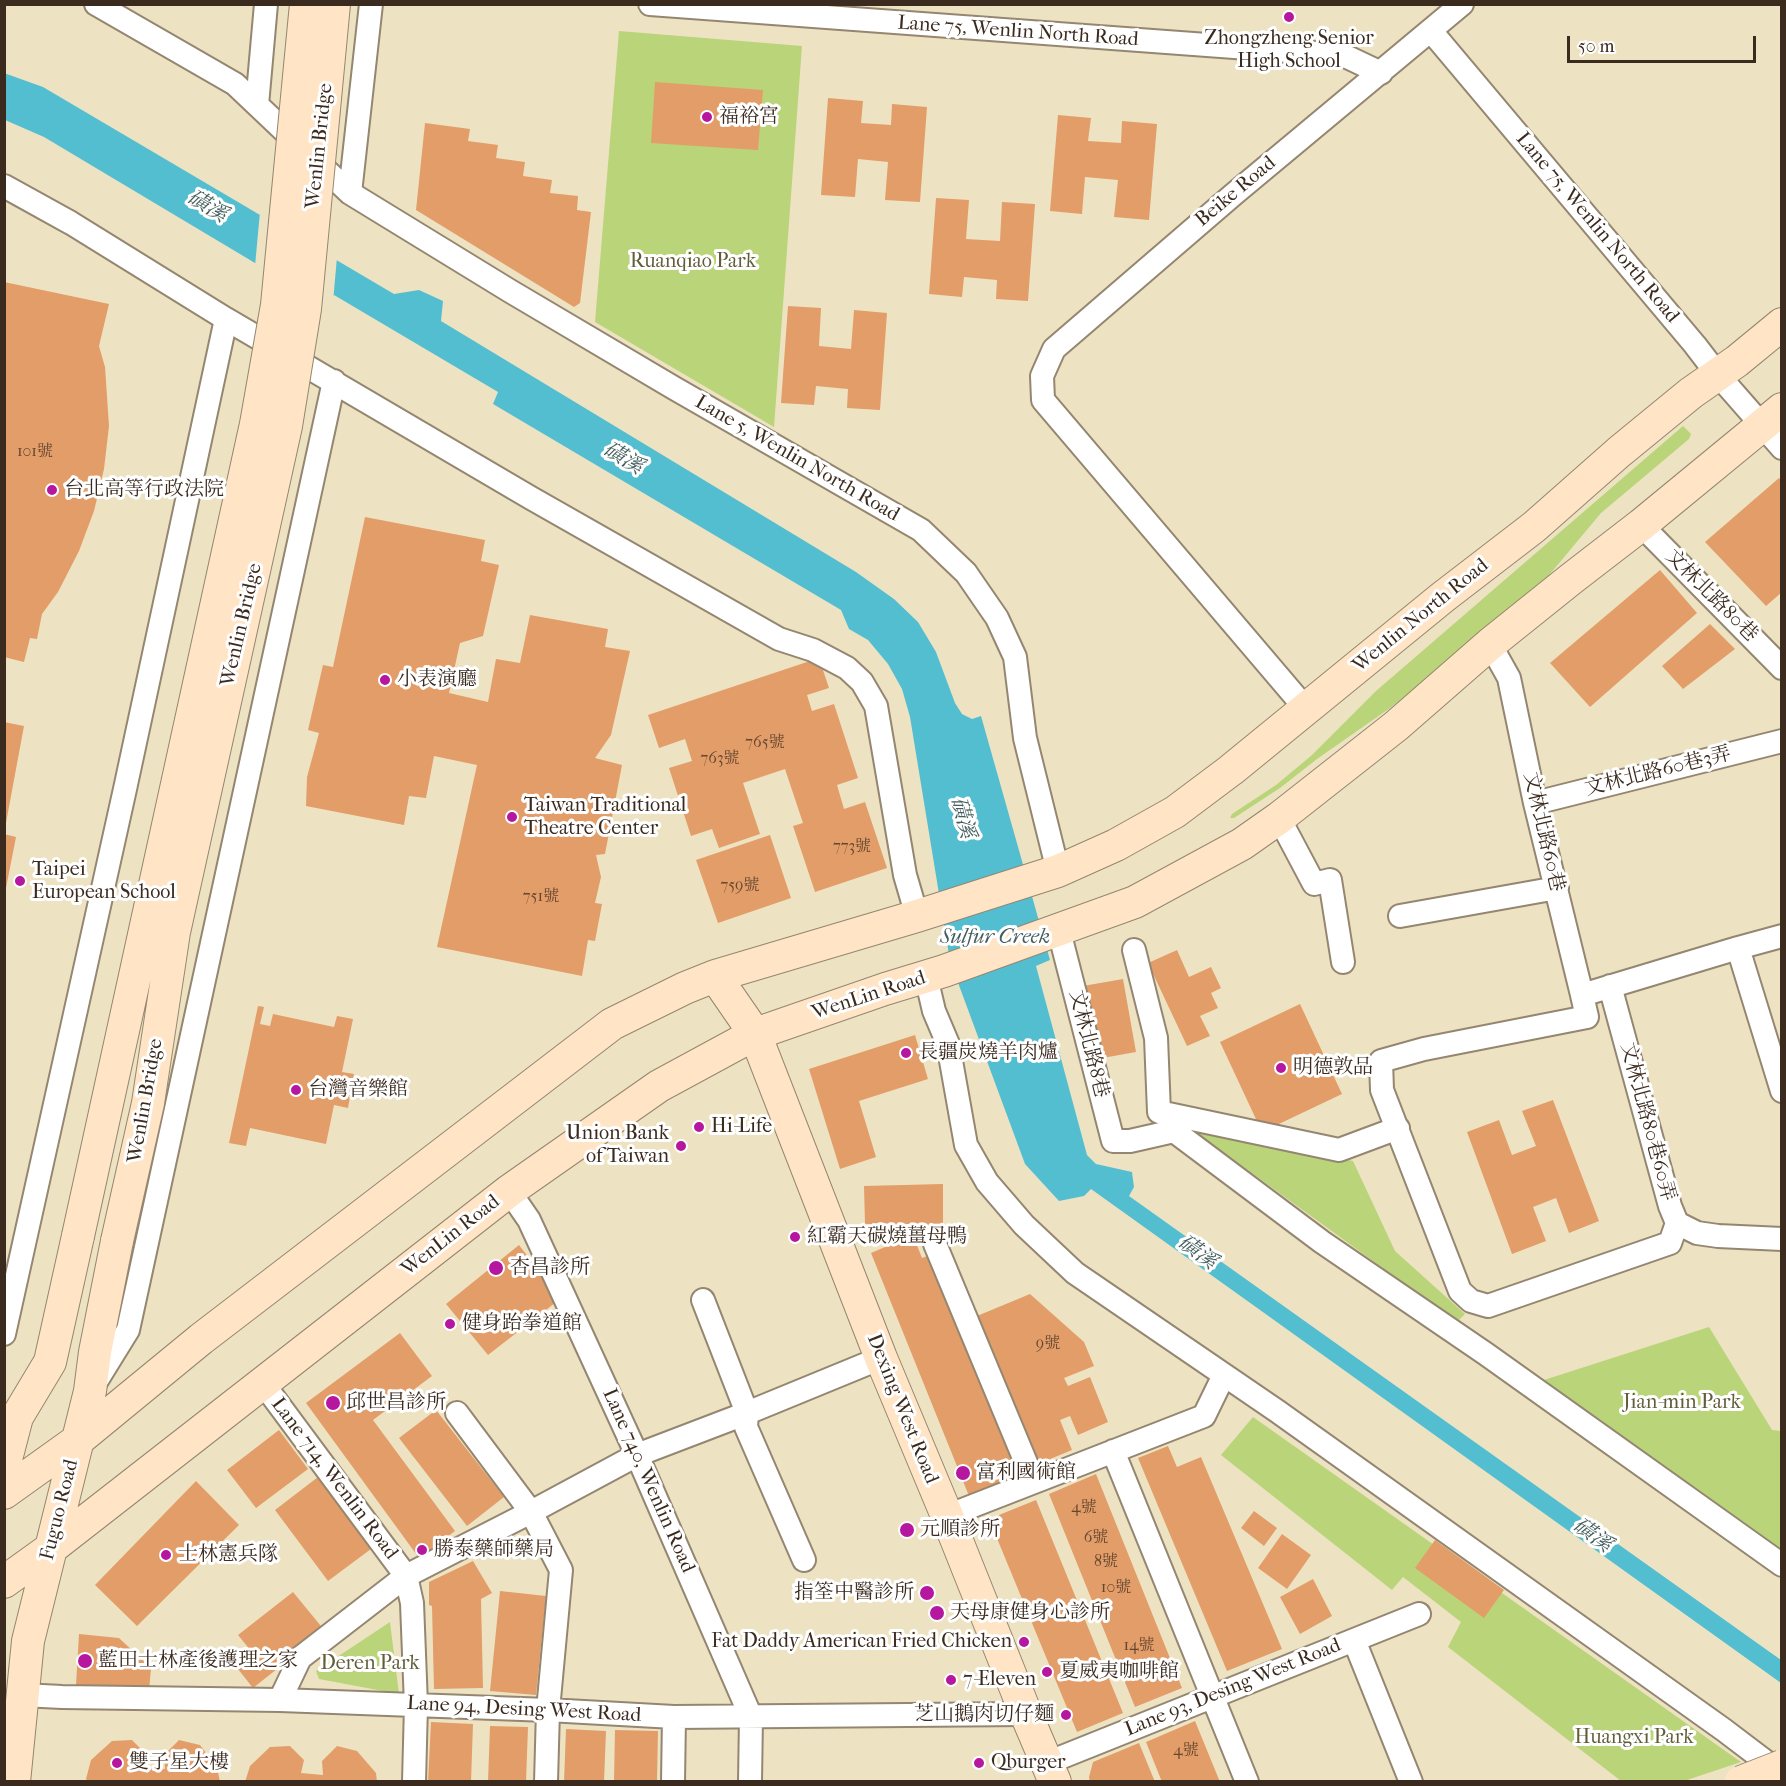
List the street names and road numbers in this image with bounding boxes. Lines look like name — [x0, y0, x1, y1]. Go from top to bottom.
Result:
street label: Lane 75, Wenlin North Road — [897, 12, 1139, 52]
street label: Wenlin Bridge — [301, 82, 339, 210]
street label: Lane 75, Wenlin North Road — [1510, 128, 1684, 328]
street label: Beike Road — [1191, 151, 1281, 233]
street label: Lane 5, Wenlin North Road — [691, 391, 903, 527]
street label: 文林北路80巷 — [1660, 545, 1762, 647]
street label: Wenlin North Road — [1348, 554, 1494, 678]
street label: Wenlin Bridge — [216, 561, 268, 689]
street label: 文林北路60巷3弄 — [1582, 742, 1734, 802]
street label: 文林北路60巷 — [1518, 770, 1568, 894]
street label: WenLin Road — [809, 966, 929, 1026]
street label: 文林北路8巷 — [1063, 988, 1113, 1100]
street label: Wenlin Bridge — [123, 1037, 169, 1165]
street label: 文林北路80巷60弄 — [1614, 1040, 1680, 1204]
street label: WenLin Road — [397, 1190, 505, 1282]
street label: Dexing West Road — [861, 1331, 943, 1487]
street label: Lane 740, Wenlin Road — [597, 1385, 699, 1577]
street label: Lane 714, Wenlin Road — [265, 1393, 403, 1565]
street label: Fuguo Road — [36, 1457, 84, 1563]
street label: Lane 93, Desing West Road — [1122, 1634, 1344, 1742]
street label: Lane 94, Desing West Road — [406, 1692, 642, 1728]

